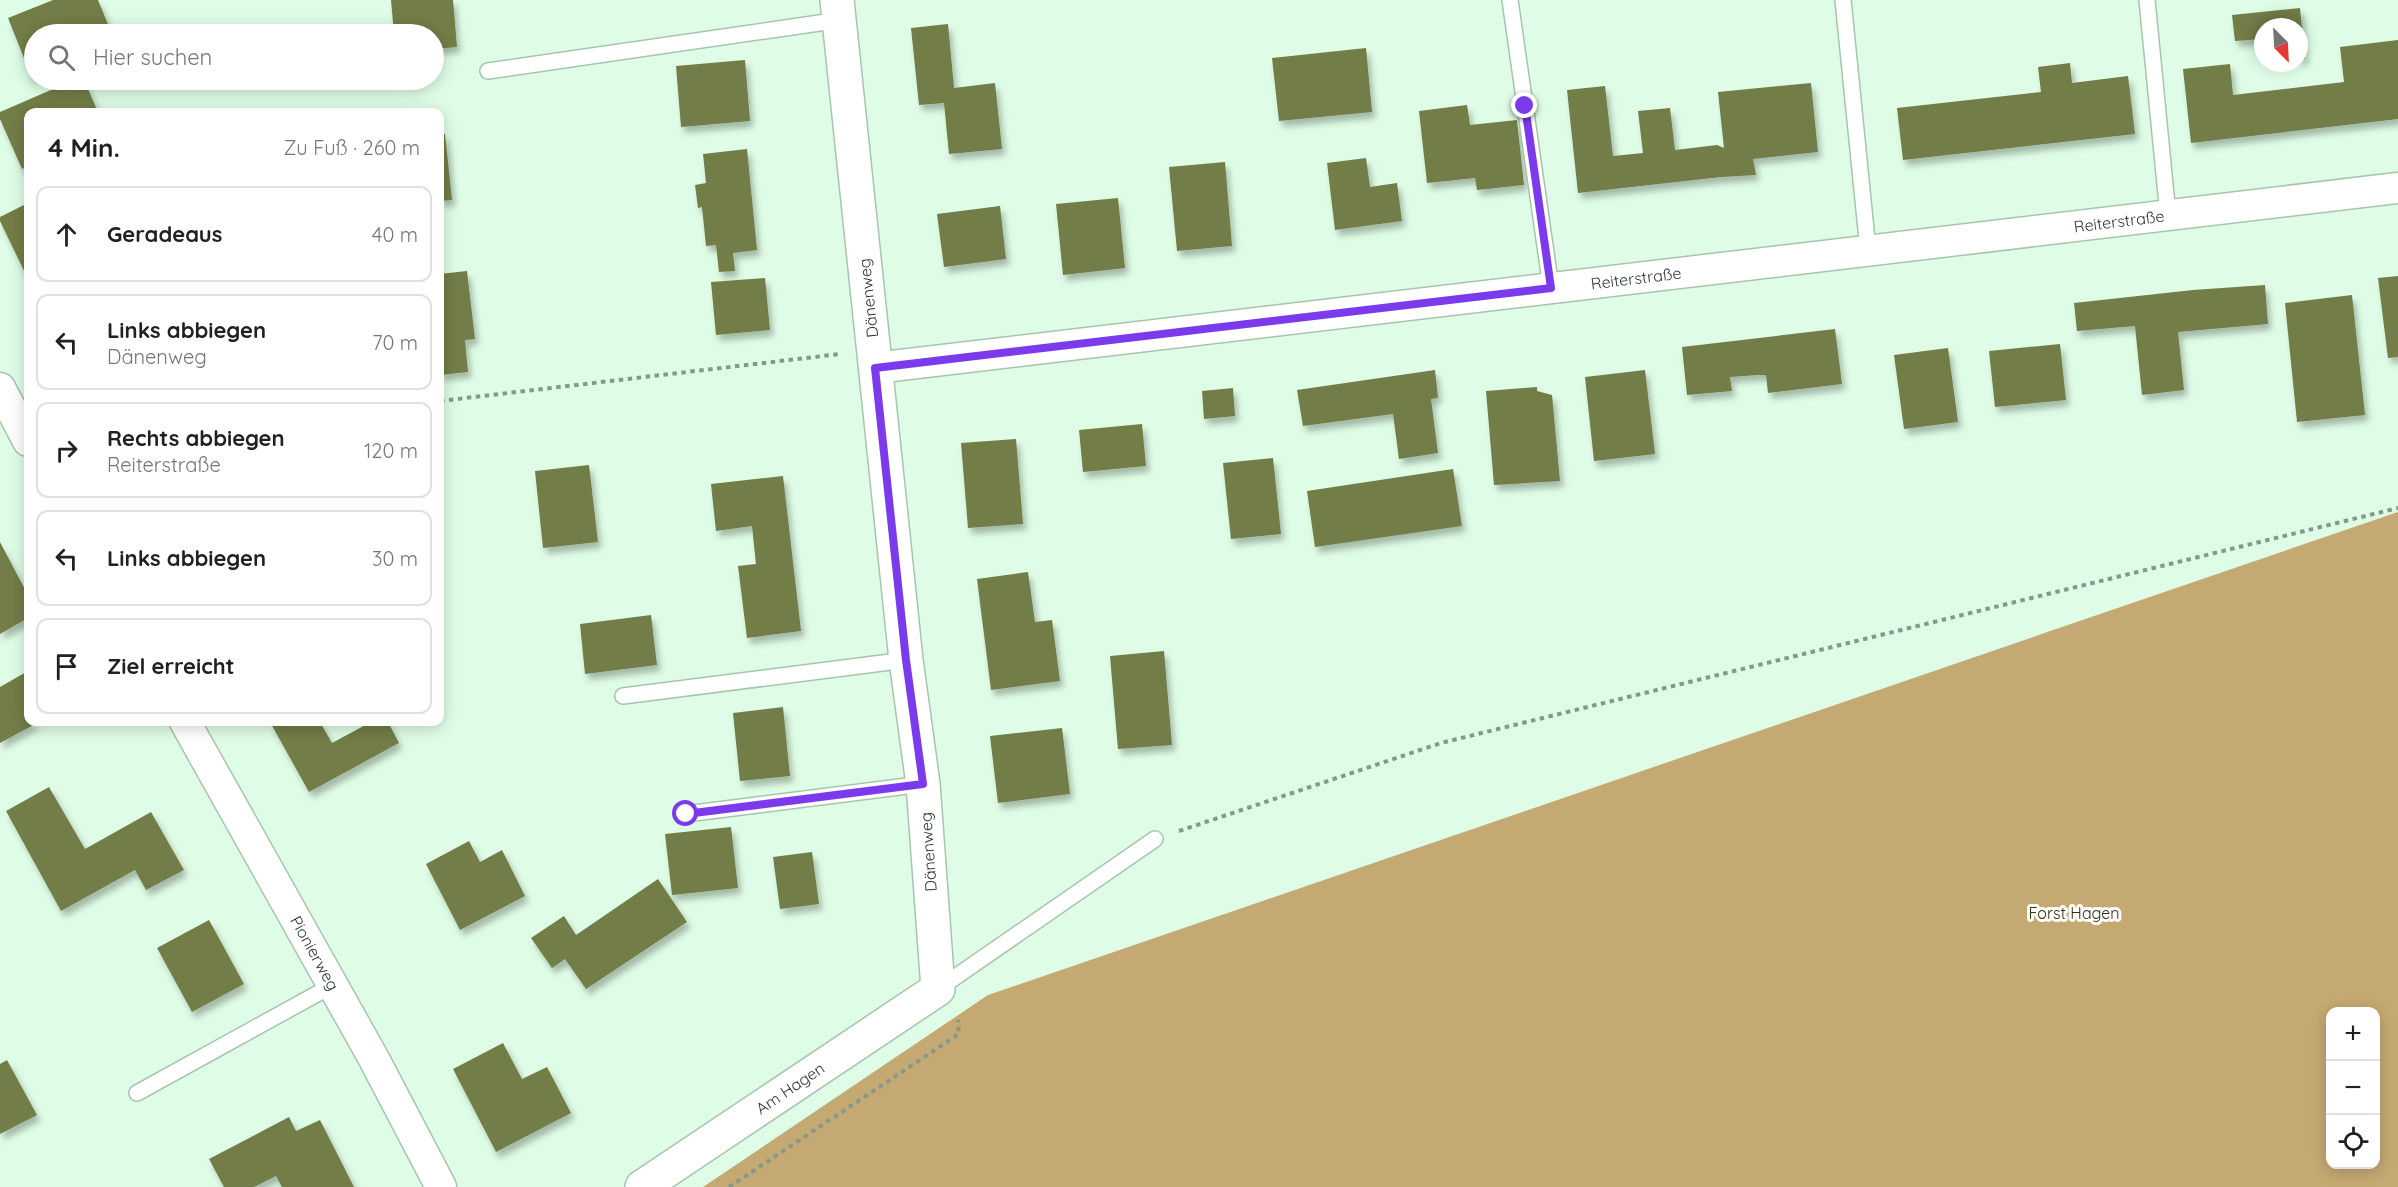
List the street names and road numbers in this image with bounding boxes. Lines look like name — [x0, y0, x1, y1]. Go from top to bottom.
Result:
street label: Reiterstraße — [2073, 206, 2165, 236]
street label: Dänenweg — [854, 257, 882, 339]
street label: Reiterstraße — [1590, 263, 1682, 293]
street label: Dänenweg — [915, 812, 941, 892]
street label: Pionierweg — [286, 912, 344, 994]
street label: Am Hagen — [752, 1058, 828, 1118]

